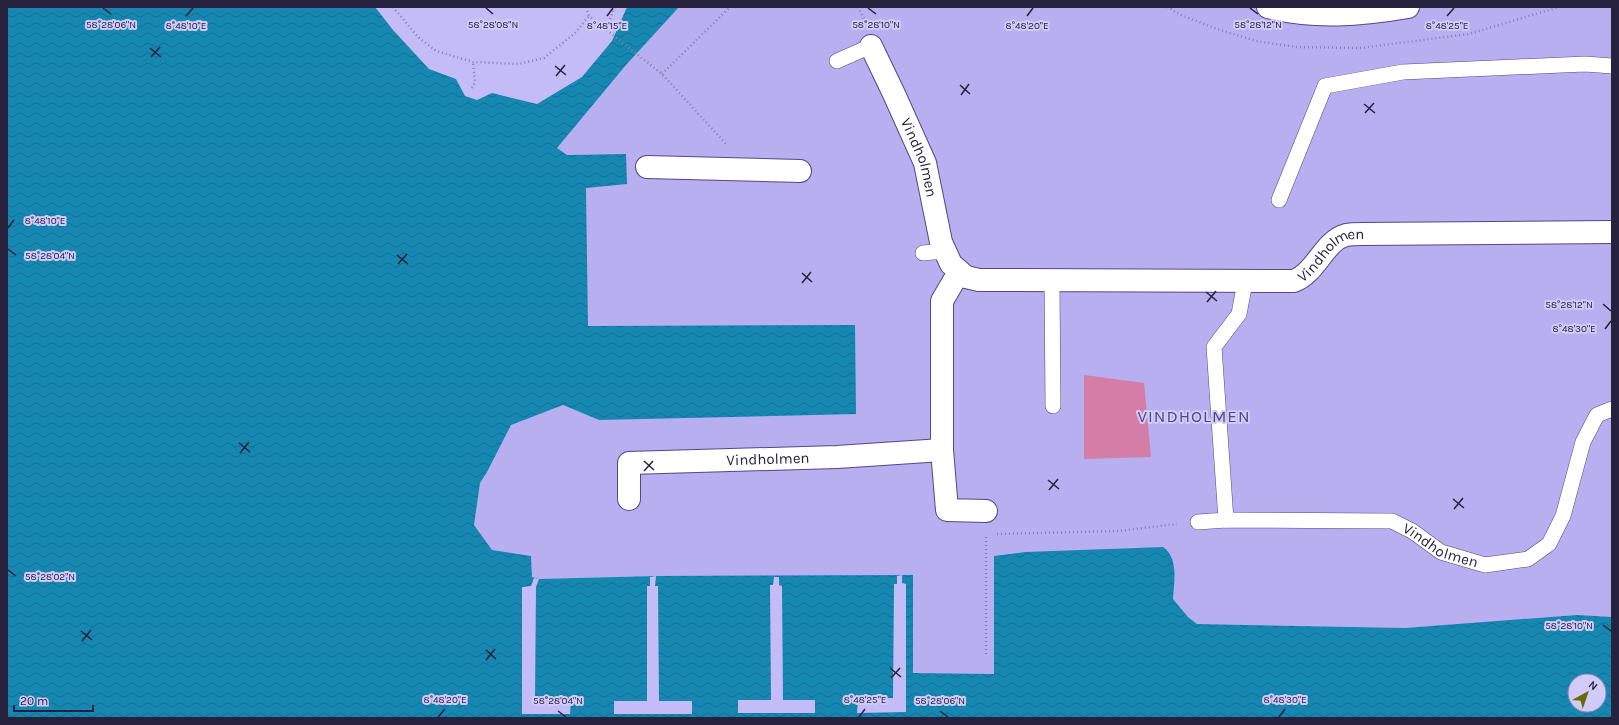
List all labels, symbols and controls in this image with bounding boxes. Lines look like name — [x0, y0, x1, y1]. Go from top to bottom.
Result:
text: 58°28'06"N — [86, 19, 136, 31]
text: 58°28'08"N — [468, 19, 518, 31]
text: 58°28'10"N — [852, 19, 900, 31]
text: 58°28'12"N — [1234, 19, 1282, 31]
text: 8°48'10"E — [166, 20, 206, 32]
text: 8°48'15"E — [587, 20, 627, 32]
text: 8°48'20"E — [1005, 20, 1049, 32]
text: 8°48'25"E — [1426, 20, 1468, 32]
street label: Vindholmen — [897, 115, 941, 199]
text: 8°48'10"E — [25, 215, 65, 227]
street label: Vindholmen — [1294, 225, 1364, 286]
text: 58°28'04"N — [25, 250, 75, 262]
text: 58°28'12"N — [1545, 299, 1593, 311]
text: 8°48'30"E — [1552, 323, 1596, 335]
district label: VINDHOLMEN — [1137, 406, 1251, 426]
street label: Vindholmen — [726, 449, 810, 469]
street label: Vindholmen — [1400, 519, 1480, 571]
text: 58°28'02"N — [25, 571, 75, 583]
text: 58°28'10"N — [1545, 620, 1593, 632]
north arrow — [1567, 673, 1607, 713]
text: N — [1586, 678, 1600, 693]
scale bar — [14, 687, 93, 713]
text: 20 m — [20, 694, 48, 708]
text: 8°48'20"E — [423, 694, 467, 706]
text: 8°48'25"E — [844, 694, 886, 706]
text: 8°48'30"E — [1263, 694, 1307, 706]
text: 58°28'04"N — [533, 695, 583, 707]
text: 58°28'06"N — [915, 695, 965, 707]

